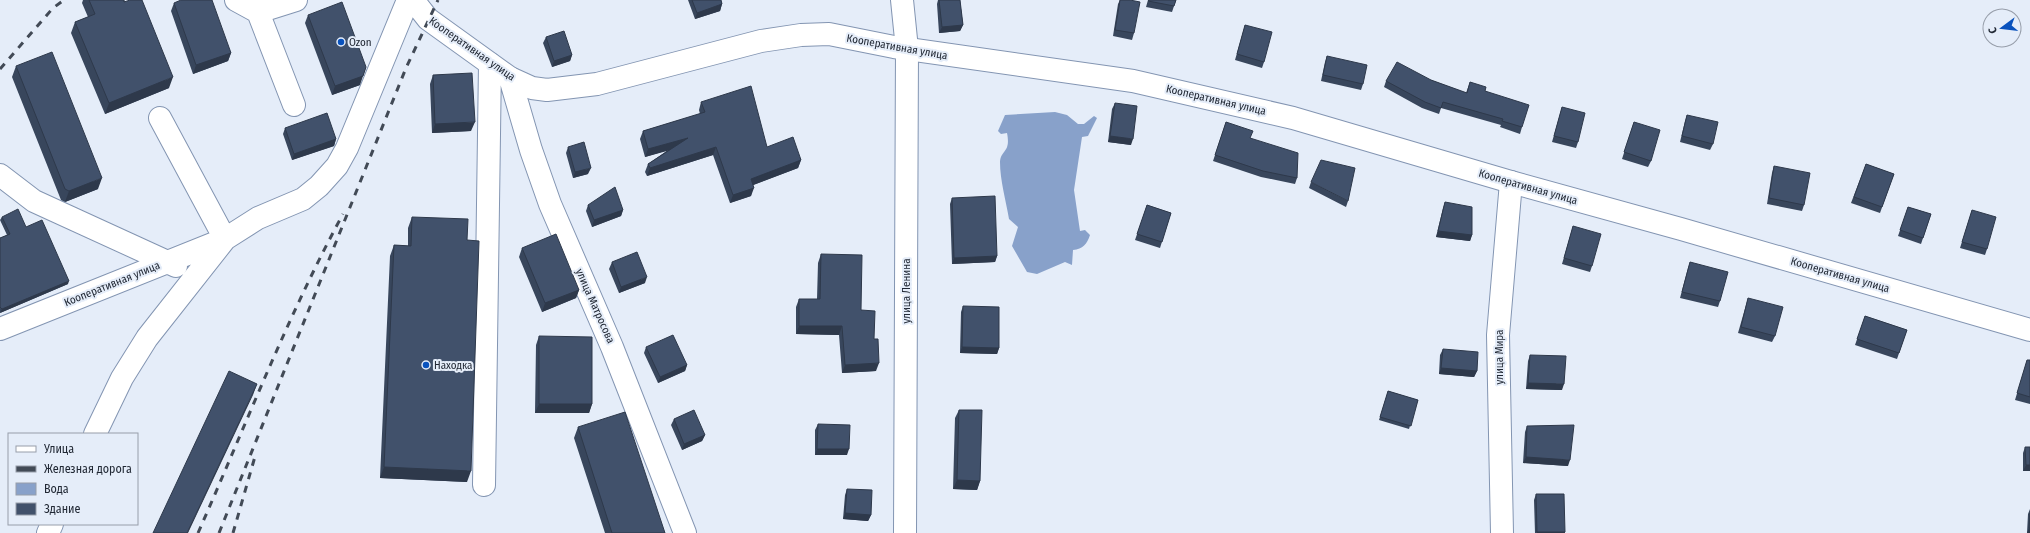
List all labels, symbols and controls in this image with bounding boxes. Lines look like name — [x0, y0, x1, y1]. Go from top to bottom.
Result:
north arrow — [1982, 8, 2022, 48]
street label: Кооперативная улица — [426, 14, 518, 84]
text: С — [1986, 26, 2000, 35]
street label: Кооперативная улица — [846, 32, 948, 62]
place label: Ozon — [349, 36, 372, 49]
marker: Ozon — [336, 37, 346, 47]
street label: Кооперативная улица — [1165, 82, 1267, 118]
street label: Кооперативная улица — [1477, 167, 1579, 207]
street label: Кооперативная улица — [1789, 255, 1891, 295]
street label: улица Ленина — [900, 258, 913, 324]
street label: Кооперативная улица — [62, 259, 162, 309]
street label: улица Матросова — [573, 267, 617, 345]
street label: улица Мира — [1493, 329, 1506, 385]
place label: Находка — [434, 359, 472, 372]
marker: Находка — [421, 360, 431, 370]
legend — [8, 433, 138, 525]
text: Улица — [43, 442, 74, 456]
text: Железная дорога — [44, 462, 132, 476]
text: Вода — [44, 482, 69, 496]
text: Здание — [44, 502, 80, 516]

